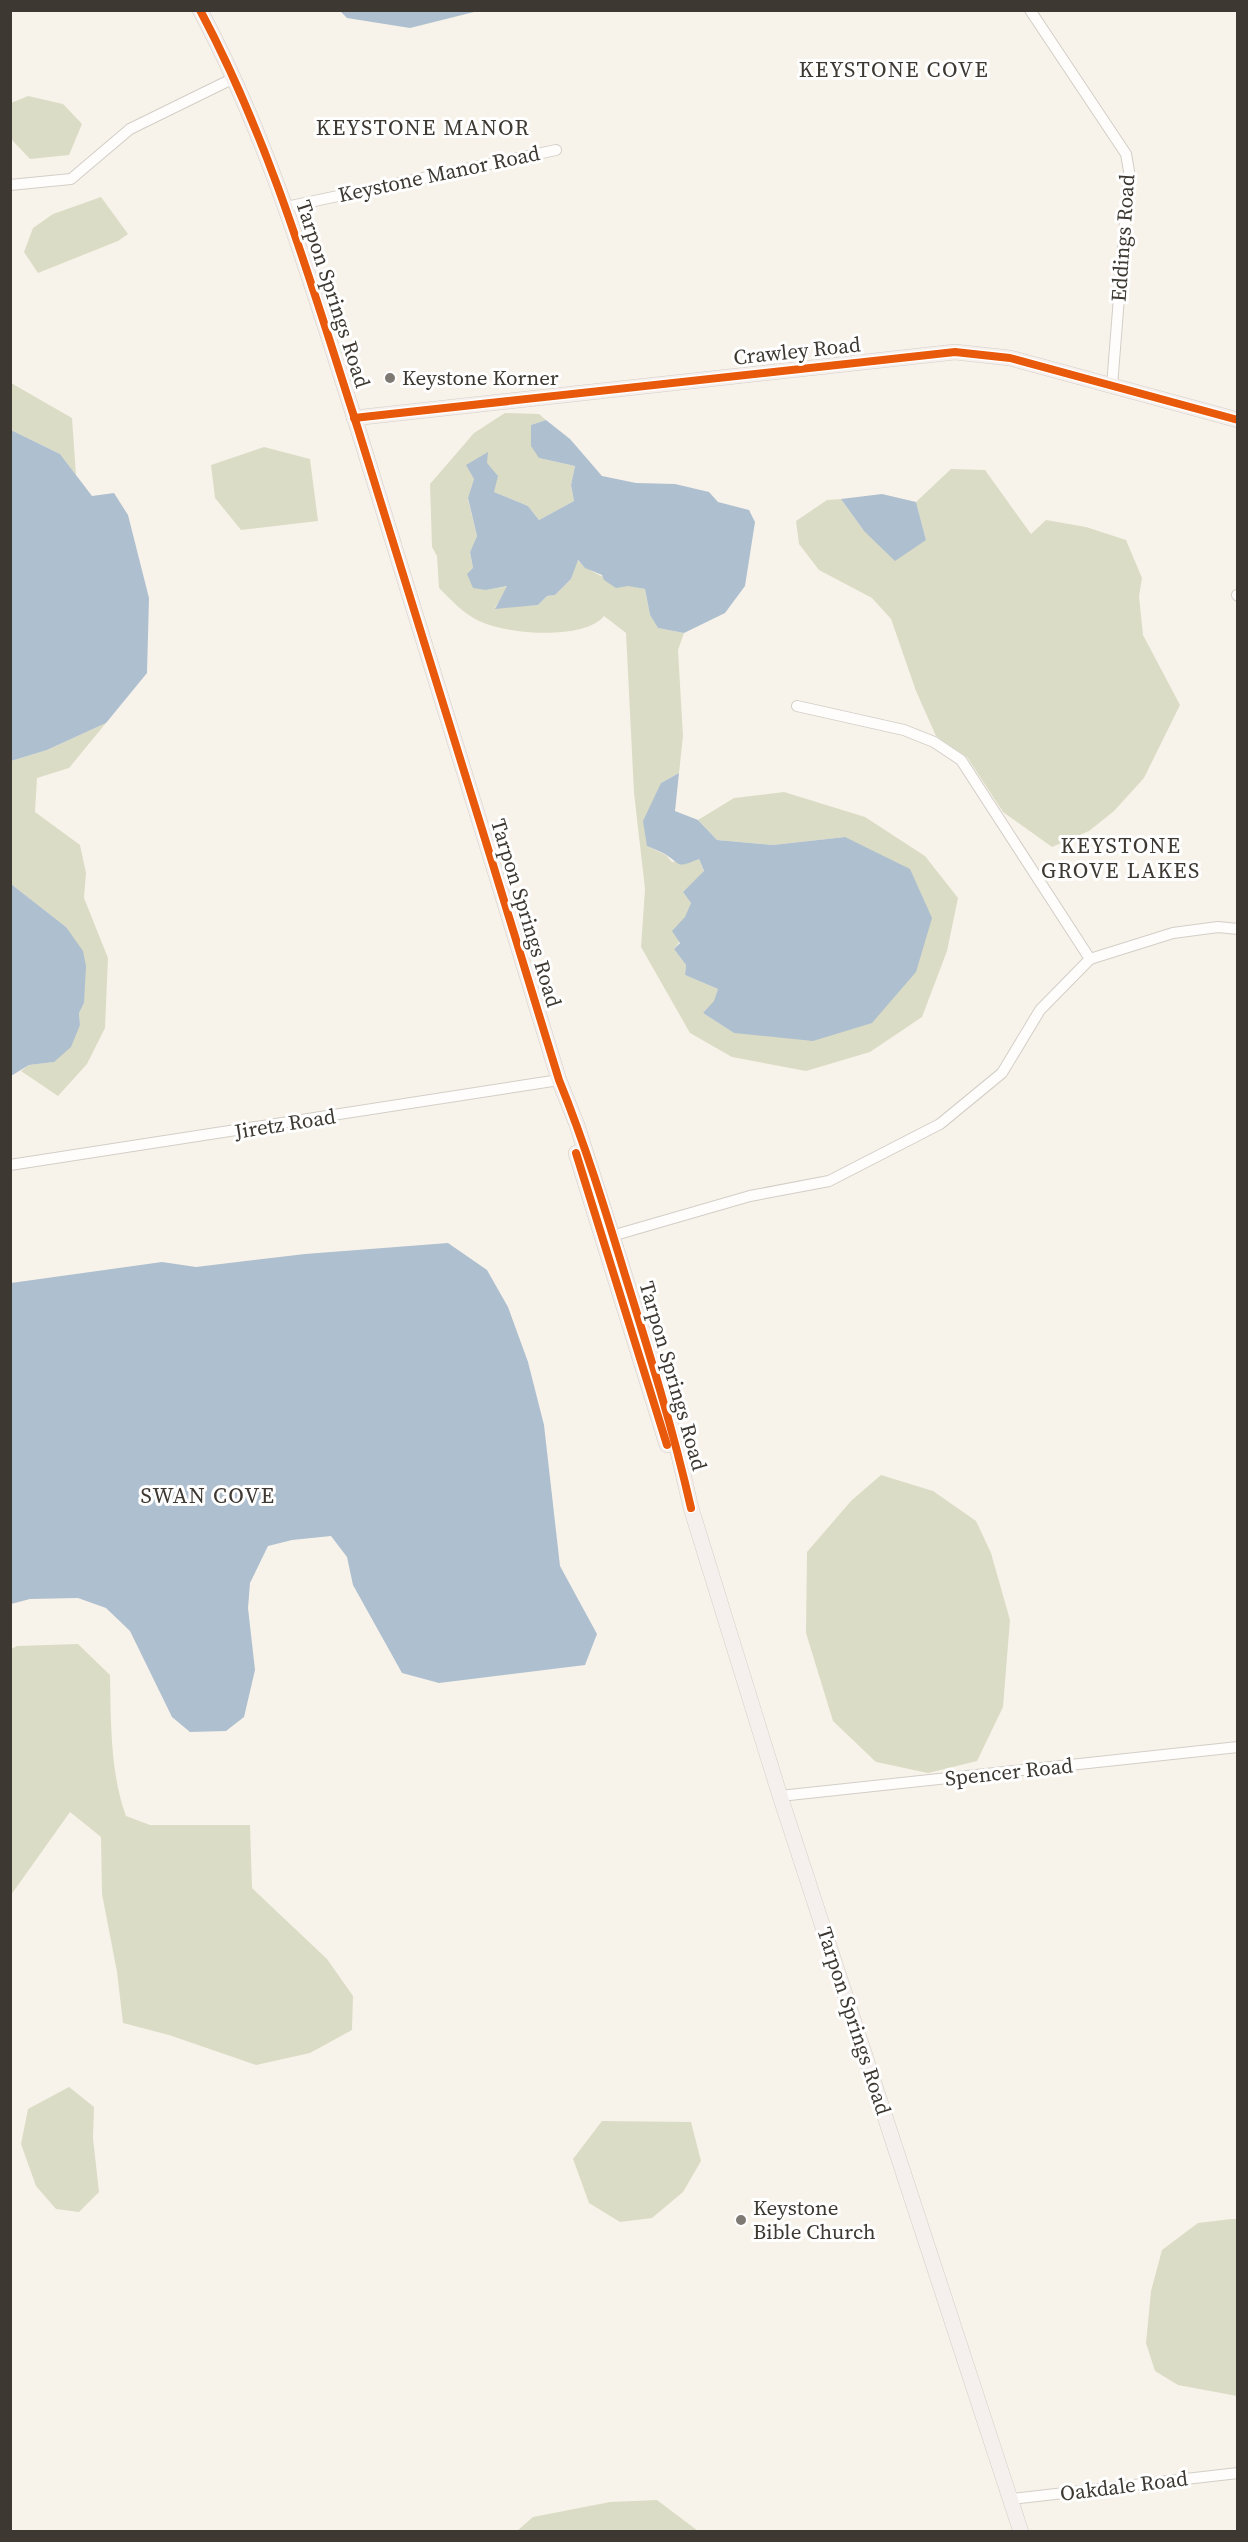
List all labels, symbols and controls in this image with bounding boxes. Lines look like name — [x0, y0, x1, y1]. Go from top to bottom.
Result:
district label: KEYSTONE COVE — [799, 54, 989, 84]
district label: KEYSTONE MANOR — [316, 112, 530, 142]
street label: Keystone Manor Road — [336, 138, 542, 209]
street label: Eddings Road — [1104, 173, 1141, 303]
street label: Tarpon Springs Road — [289, 196, 378, 392]
street label: Crawley Road — [732, 329, 862, 372]
place label: Keystone Korner — [402, 363, 559, 392]
marker: Keystone Korner — [383, 371, 397, 385]
street label: Tarpon Springs Road — [484, 815, 569, 1011]
district label: KEYSTONE GROVE LAKES — [1041, 830, 1201, 885]
street label: Jiretz Road — [231, 1101, 338, 1146]
street label: Tarpon Springs Road — [633, 1278, 714, 1474]
district label: SWAN COVE — [140, 1480, 276, 1510]
street label: Spencer Road — [944, 1750, 1074, 1793]
street label: Tarpon Springs Road — [810, 1923, 899, 2119]
place label: Keystone Bible Church — [753, 2193, 876, 2246]
marker: Keystone Bible Church — [734, 2213, 748, 2227]
street label: Oakdale Road — [1058, 2463, 1190, 2508]

